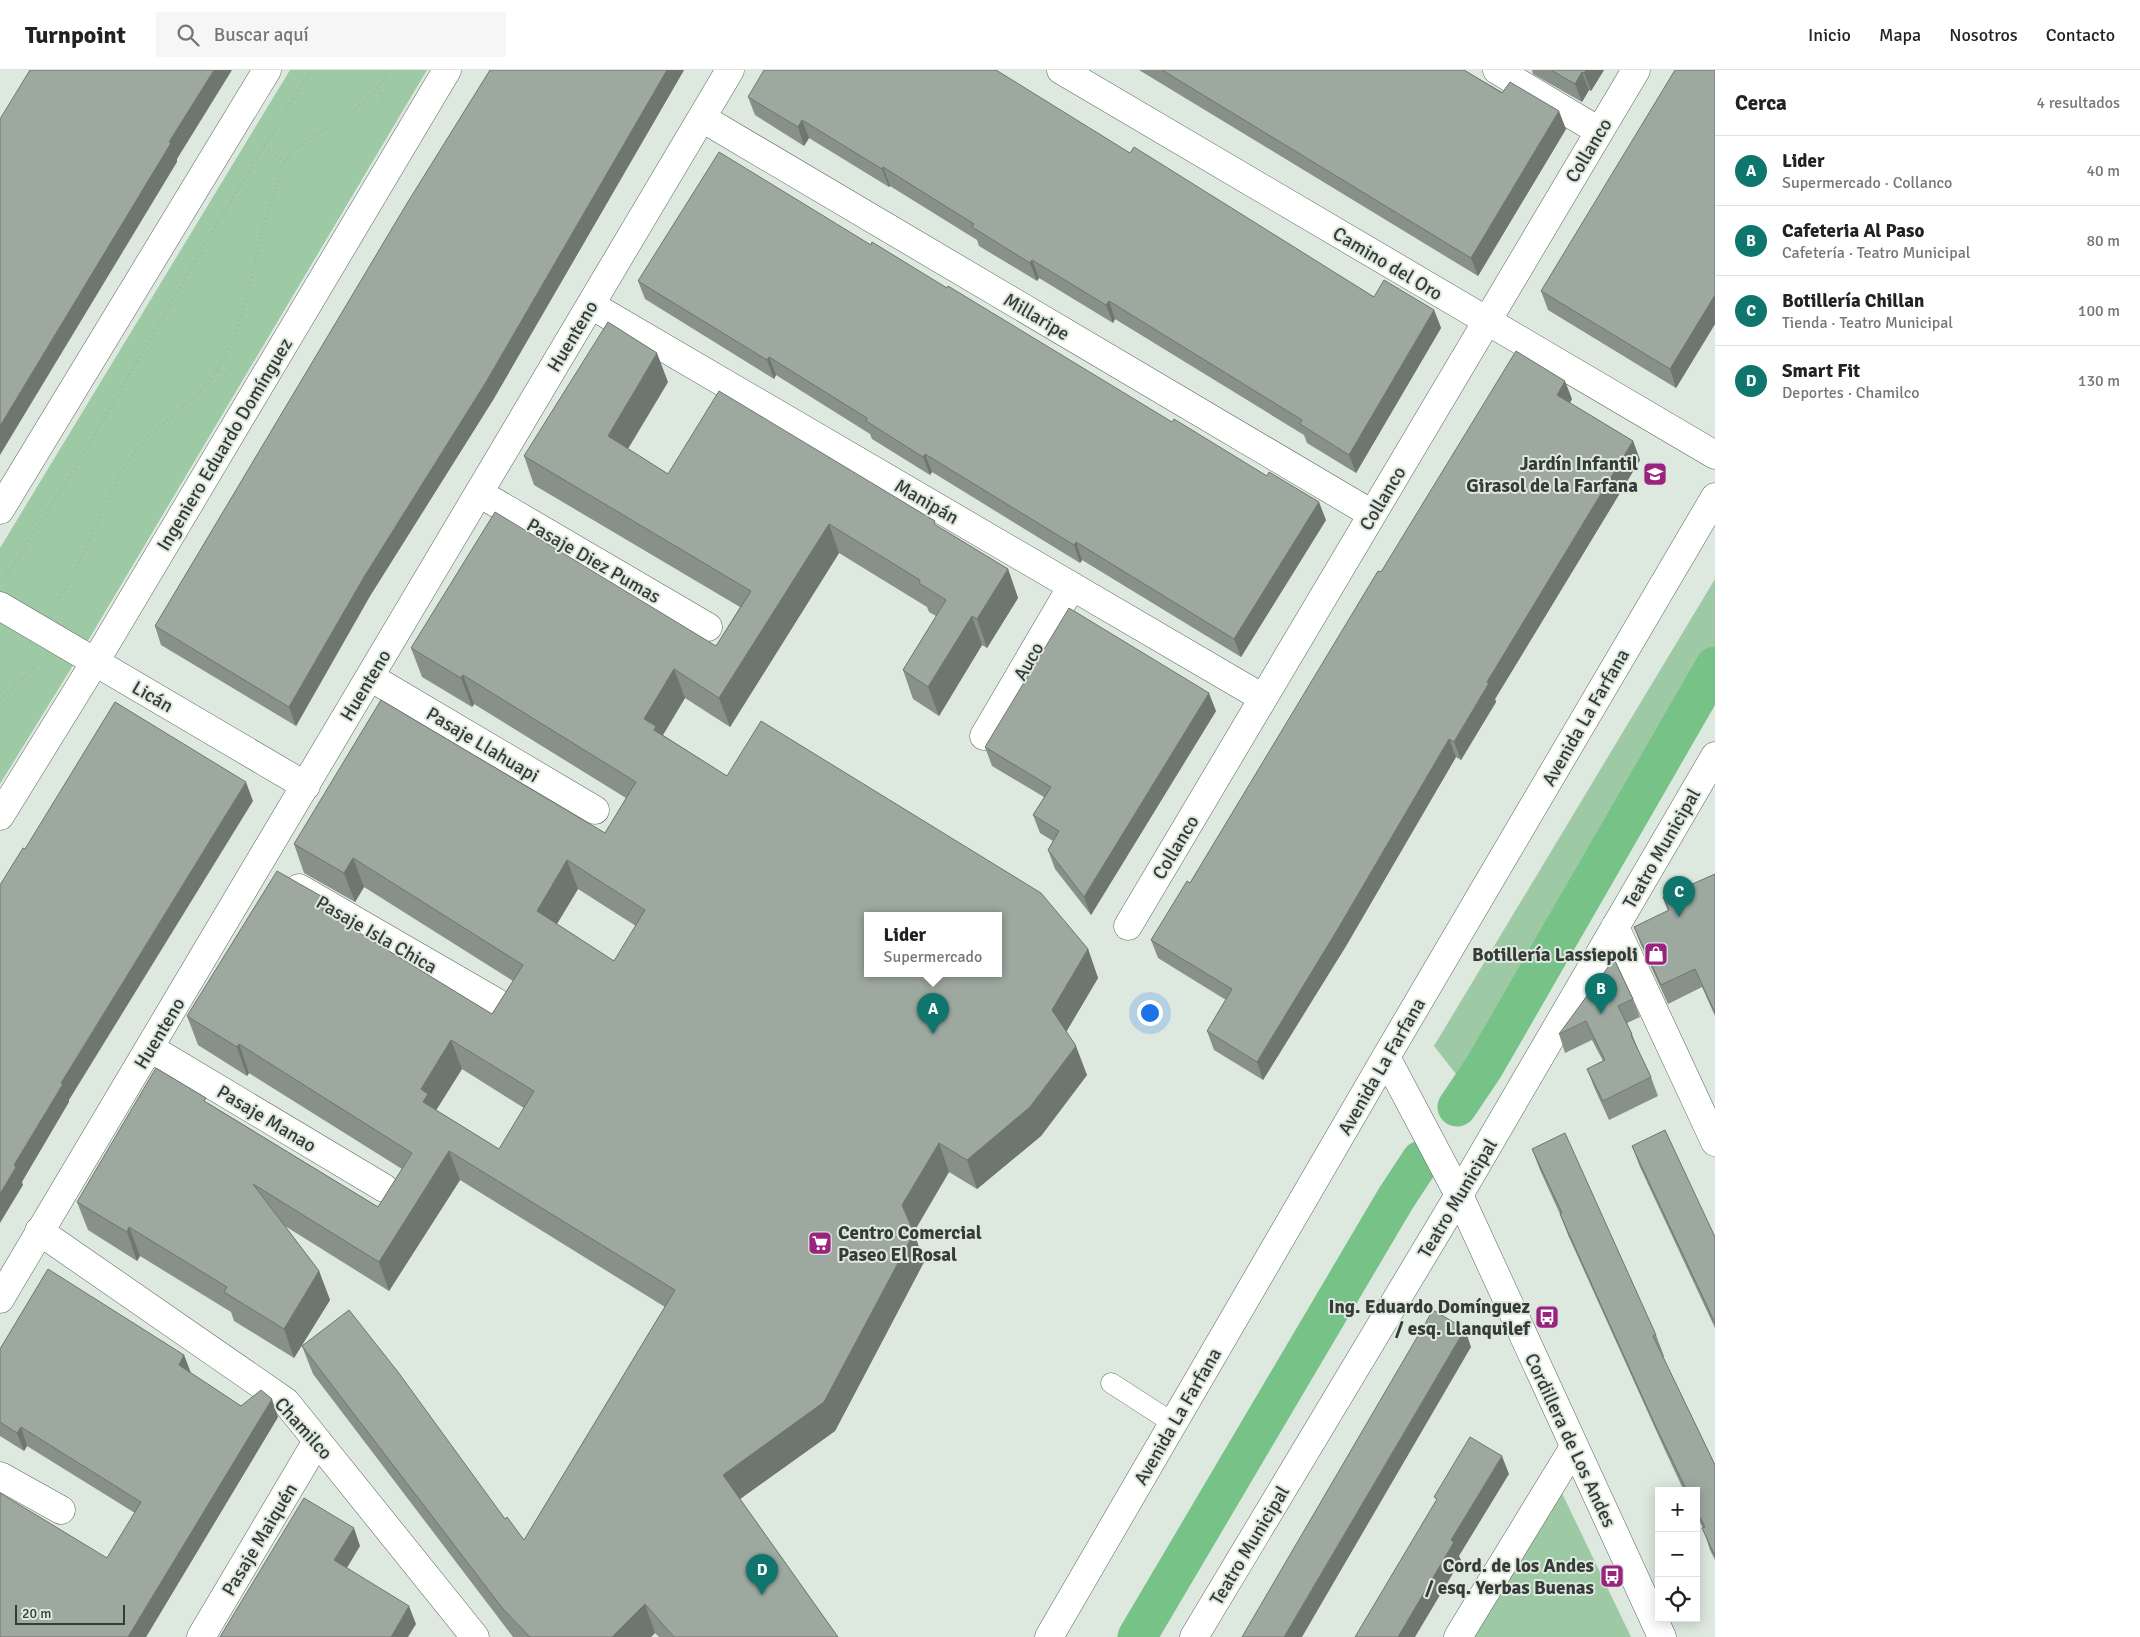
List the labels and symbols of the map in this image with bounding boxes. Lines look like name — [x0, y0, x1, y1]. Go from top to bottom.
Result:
street label: Collanco — [1560, 114, 1617, 187]
street label: Camino del Oro — [1328, 222, 1447, 306]
street label: Millaripe — [999, 288, 1074, 346]
street label: Huenteno — [542, 296, 604, 377]
street label: Ingeniero Eduardo Domínguez — [152, 334, 298, 555]
place label: Jardín Infantil Girasol de la Farfana — [1466, 452, 1638, 498]
school or university icon: Jardín Infantil Girasol de la Farfana — [1642, 461, 1668, 487]
street label: Collanco — [1354, 462, 1411, 535]
street label: Manipán — [890, 474, 963, 530]
street label: Pasaje Diez Pumas — [522, 513, 665, 609]
street label: Auco — [1008, 638, 1049, 685]
street label: Huenteno — [335, 645, 397, 726]
street label: Avenida La Farfana — [1537, 645, 1635, 790]
street label: Licán — [128, 676, 177, 718]
street label: Pasaje Llahuapi — [422, 702, 543, 788]
street label: Teatro Municipal — [1618, 784, 1706, 913]
street label: Collanco — [1147, 811, 1204, 884]
pin: C — [1663, 876, 1695, 917]
street label: Pasaje Isla Chica — [312, 891, 441, 979]
shop icon: Botillería Lassiepoli — [1643, 941, 1669, 967]
place label: Botillería Lassiepoli — [1472, 943, 1638, 967]
pin: B — [1585, 973, 1617, 1014]
street label: Huenteno — [129, 993, 191, 1074]
pin: A — [917, 993, 949, 1034]
street label: Avenida La Farfana — [1333, 994, 1431, 1139]
your location — [1137, 1000, 1163, 1026]
street label: Pasaje Manao — [212, 1080, 321, 1158]
street label: Teatro Municipal — [1413, 1135, 1503, 1263]
place label: Centro Comercial Paseo El Rosal — [838, 1221, 982, 1267]
supermarket icon: Centro Comercial Paseo El Rosal — [807, 1230, 833, 1256]
place label: Ing. Eduardo Domínguez / esq. Llanquilef — [1328, 1295, 1531, 1341]
bus stop icon: Ing. Eduardo Domínguez / esq. Llanquilef — [1534, 1304, 1560, 1330]
street label: Avenida La Farfana — [1129, 1344, 1227, 1489]
street label: Cordillera de Los Andes — [1519, 1349, 1621, 1531]
street label: Chamilco — [269, 1392, 338, 1465]
street label: Pasaje Maiquén — [217, 1479, 303, 1600]
street label: Teatro Municipal — [1205, 1482, 1295, 1610]
pin: D — [746, 1554, 778, 1595]
place label: Cord. de los Andes / esq. Yerbas Buenas — [1425, 1554, 1594, 1600]
bus stop icon: Cord. de los Andes / esq. Yerbas Buenas — [1599, 1563, 1625, 1589]
scale bar — [15, 1602, 125, 1625]

